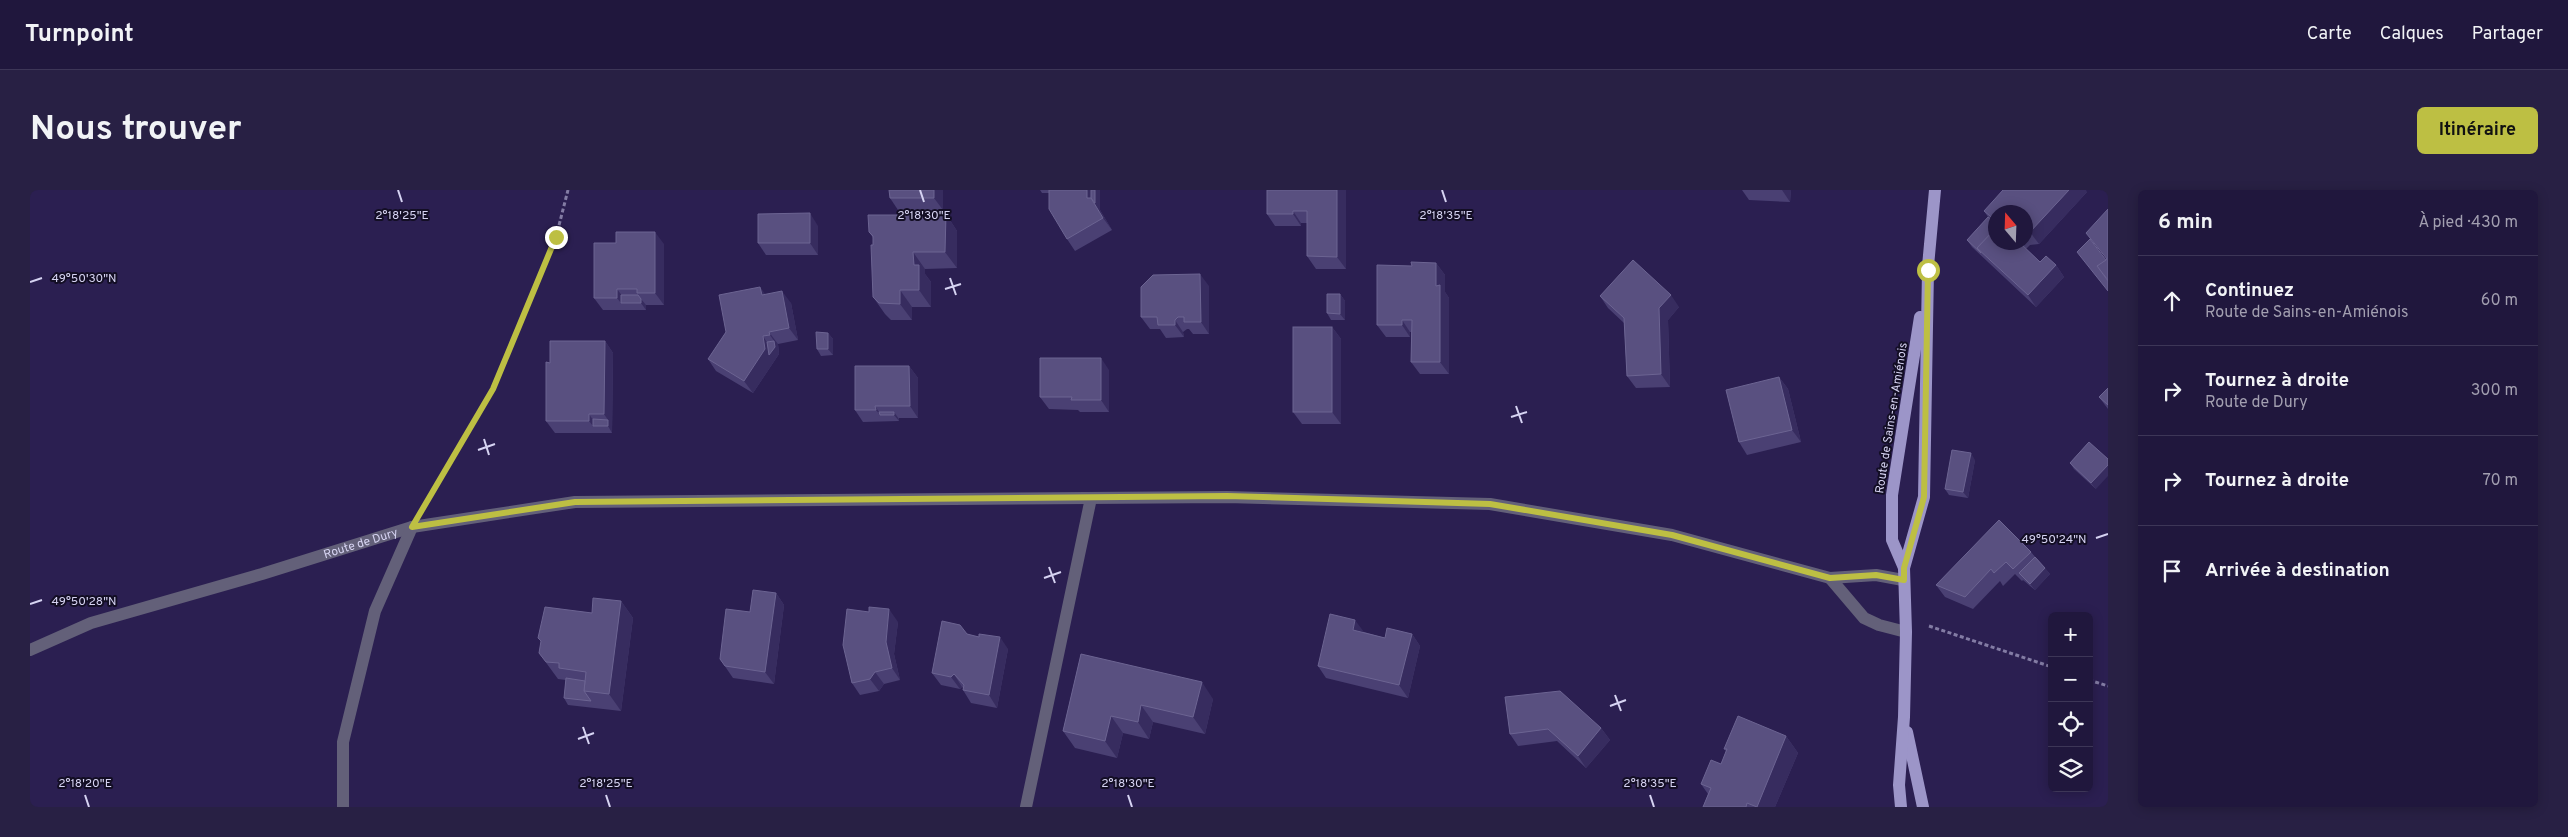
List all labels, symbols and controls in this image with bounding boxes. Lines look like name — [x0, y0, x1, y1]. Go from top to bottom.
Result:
text: Turnpoint — [25, 20, 134, 50]
text: Carte — [2307, 23, 2352, 46]
text: Calques — [2380, 23, 2444, 46]
text: Partager — [2472, 23, 2543, 46]
button: Itinéraire — [2417, 107, 2538, 154]
text: Nous trouver — [30, 108, 242, 152]
north arrow — [1988, 205, 2033, 250]
text: 2°18'25"E — [375, 208, 429, 224]
text: 2°18'30"E — [897, 208, 951, 224]
text: 2°18'35"E — [1419, 208, 1473, 224]
text: 6 min — [2158, 209, 2213, 236]
text: À pied · 430 m — [2419, 213, 2518, 233]
route end — [545, 226, 568, 249]
route start — [1917, 259, 1940, 282]
text: 49°50'30"N — [51, 271, 117, 287]
text: Continuez — [2205, 279, 2294, 303]
icon: ahead — [2158, 287, 2186, 315]
text: 60 m — [2481, 291, 2518, 311]
text: Route de Sains-en-Amiénois — [2205, 303, 2409, 323]
street label: Route de Sains-en-Amiénois — [1872, 341, 1912, 495]
text: Tournez à droite — [2205, 369, 2349, 393]
icon: right — [2158, 377, 2186, 405]
text: 300 m — [2471, 381, 2518, 401]
text: Route de Dury — [2205, 393, 2308, 413]
icon: right — [2158, 467, 2186, 495]
text: Tournez à droite — [2205, 469, 2349, 493]
text: 70 m — [2483, 471, 2518, 491]
street label: Route de Dury — [322, 525, 400, 563]
text: 49°50'24"N — [2021, 532, 2087, 548]
icon: arrive — [2158, 557, 2186, 585]
text: Arrivée à destination — [2205, 559, 2390, 583]
text: 49°50'28"N — [51, 594, 117, 610]
map controls — [2048, 612, 2093, 792]
button: + — [2048, 612, 2093, 657]
button: − — [2048, 657, 2093, 702]
button: locate — [2048, 702, 2093, 747]
button: layers — [2048, 747, 2093, 792]
text: 2°18'20"E — [58, 776, 112, 792]
text: 2°18'25"E — [579, 776, 633, 792]
text: 2°18'30"E — [1101, 776, 1155, 792]
text: 2°18'35"E — [1623, 776, 1677, 792]

